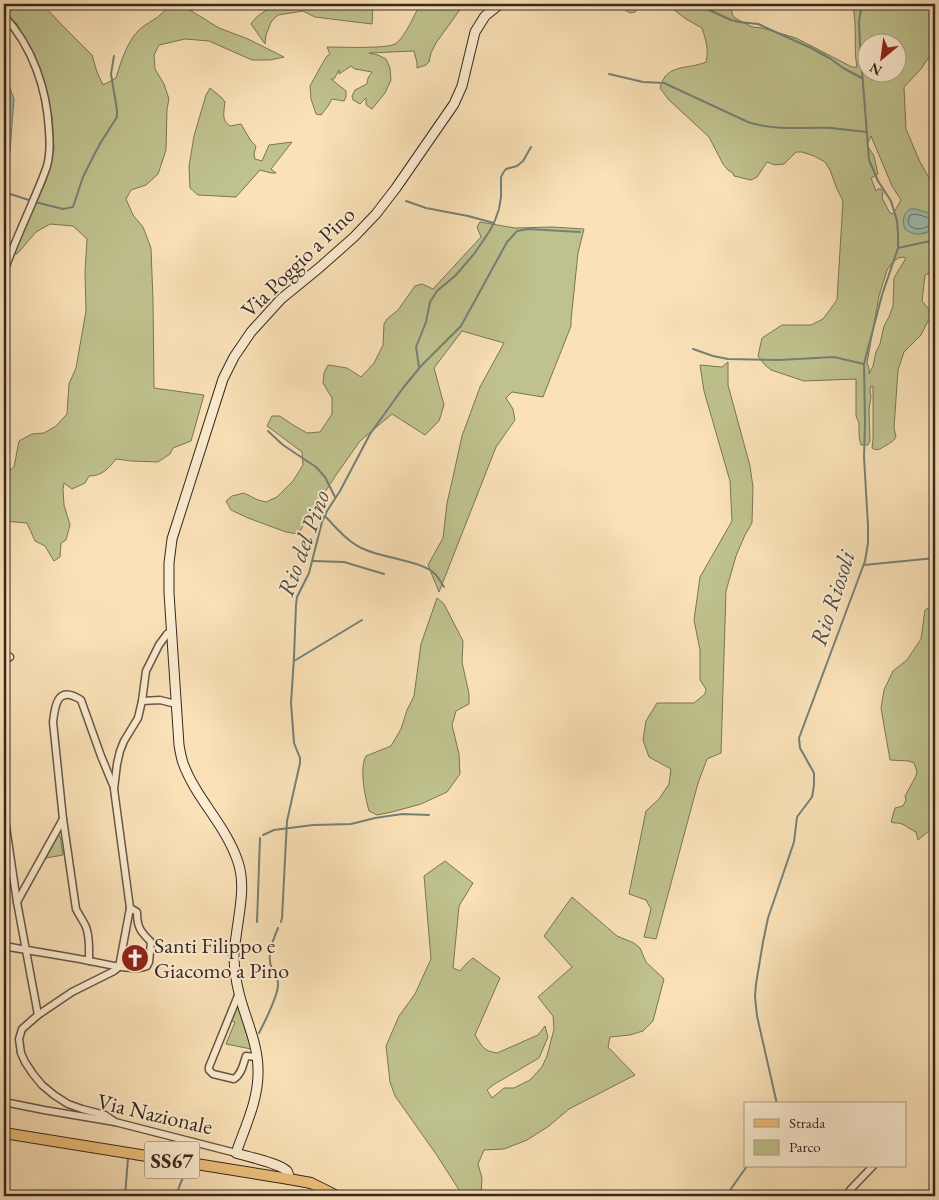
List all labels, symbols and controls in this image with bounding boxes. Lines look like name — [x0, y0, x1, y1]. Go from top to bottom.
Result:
north arrow — [856, 32, 906, 82]
text: N — [866, 58, 885, 80]
street label: Via Poggio a Pino — [235, 200, 361, 324]
water label: Rio del Pino — [270, 486, 336, 600]
water label: Rio Riosoli — [802, 546, 862, 650]
place label: Santi Filippo e Giacomo a Pino — [154, 931, 289, 985]
church icon: Santi Filippo e Giacomo a Pino — [120, 943, 150, 973]
street label: Via Nazionale — [94, 1087, 216, 1141]
legend — [744, 1102, 906, 1168]
text: Strada — [789, 1113, 825, 1132]
text: Parco — [789, 1137, 821, 1156]
road number: SS67 — [144, 1142, 200, 1178]

